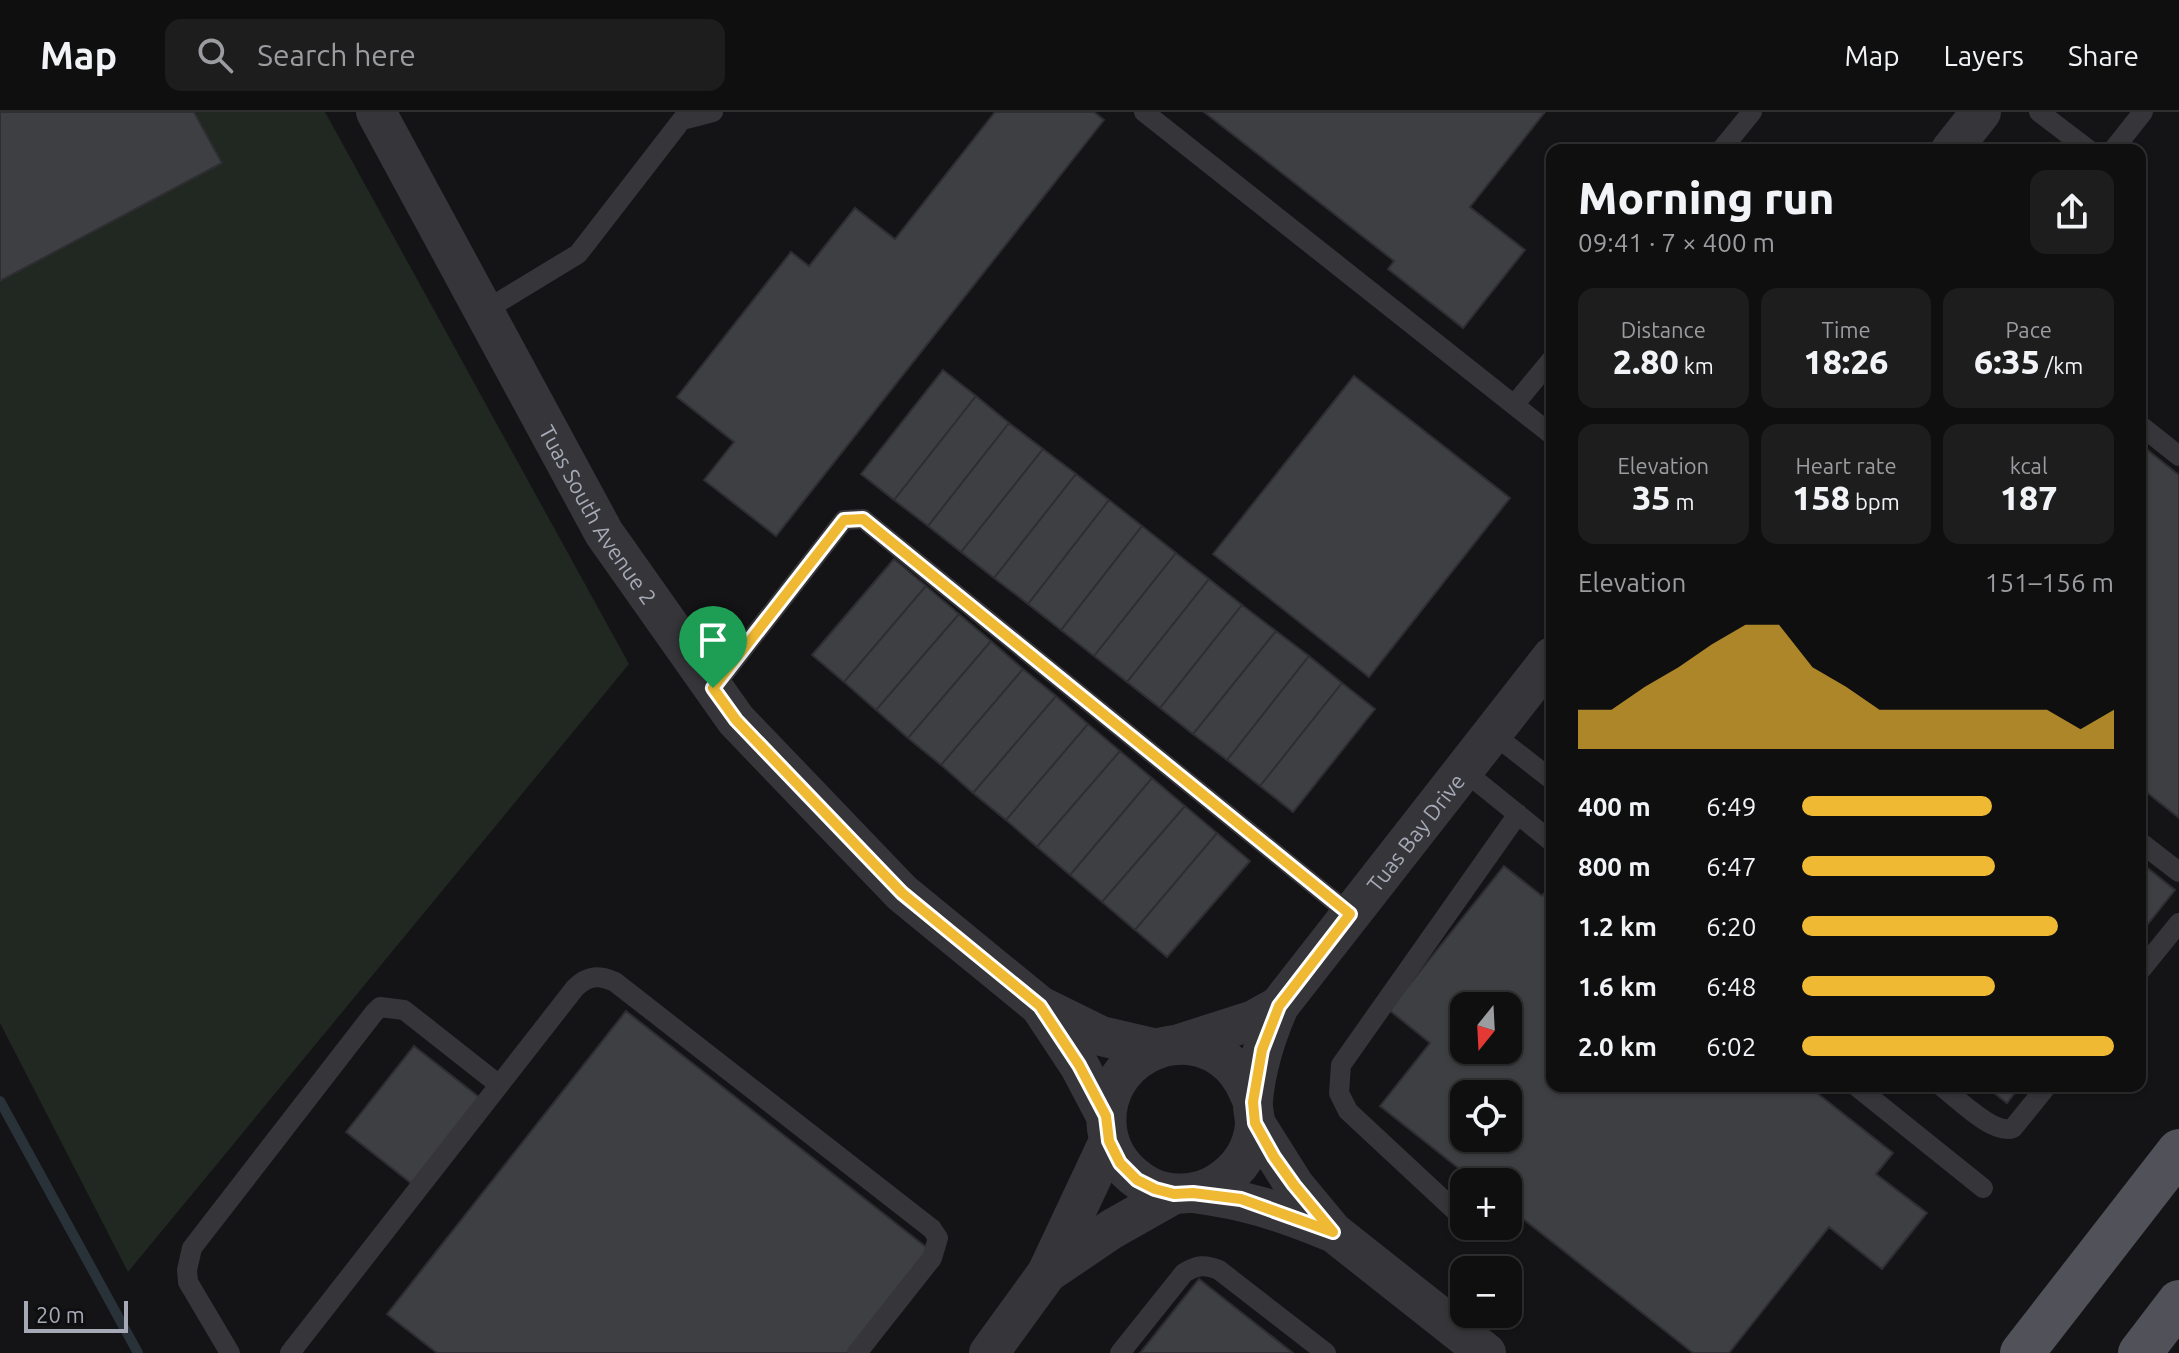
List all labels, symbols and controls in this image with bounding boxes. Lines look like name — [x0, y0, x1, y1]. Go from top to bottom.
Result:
search box — [165, 19, 725, 91]
icon: search — [193, 33, 237, 77]
text: Map — [40, 34, 117, 76]
text: Search here — [257, 38, 416, 72]
text: Map — [1844, 40, 1900, 71]
text: Layers — [1944, 40, 2024, 71]
text: Share — [2068, 40, 2139, 71]
button: share — [2030, 170, 2114, 254]
text: Morning run — [1578, 173, 1834, 222]
text: 09:41 · 7 × 400 m — [1578, 228, 1775, 257]
text: Distance — [1621, 317, 1706, 342]
text: Time — [1821, 317, 1871, 342]
text: Pace — [2005, 317, 2052, 342]
text: 2.80 — [1613, 342, 1679, 380]
text: 18:26 — [1803, 342, 1889, 380]
text: 6:35 — [1974, 342, 2040, 380]
text: km — [1679, 353, 1714, 378]
text: /km — [2040, 353, 2083, 378]
street label: Tuas South Avenue 2 — [535, 420, 662, 609]
text: Elevation — [1617, 453, 1709, 478]
text: Heart rate — [1795, 453, 1897, 478]
text: kcal — [2010, 453, 2048, 478]
text: 35 — [1632, 478, 1670, 516]
text: 158 — [1792, 478, 1850, 516]
text: 187 — [2000, 478, 2057, 516]
text: m — [1670, 489, 1695, 514]
text: bpm — [1850, 489, 1900, 514]
text: Elevation — [1578, 568, 1686, 597]
text: 151–156 m — [1985, 568, 2114, 597]
pin — [679, 606, 747, 688]
icon: arrive — [691, 618, 735, 662]
street label: Tuas Bay Drive — [1361, 768, 1469, 896]
text: 400 m — [1578, 792, 1651, 821]
text: 6:49 — [1706, 792, 1756, 821]
text: 800 m — [1578, 852, 1651, 881]
text: 6:47 — [1706, 852, 1756, 881]
text: 1.2 km — [1578, 912, 1657, 941]
text: 6:20 — [1706, 912, 1756, 941]
text: 1.6 km — [1578, 972, 1657, 1001]
text: 6:48 — [1706, 972, 1756, 1001]
north arrow — [1450, 992, 1522, 1064]
map controls — [1450, 992, 1522, 1328]
text: 2.0 km — [1578, 1032, 1657, 1061]
text: 6:02 — [1706, 1032, 1756, 1061]
button: locate — [1450, 1080, 1522, 1152]
button: + — [1450, 1168, 1522, 1240]
button: − — [1450, 1256, 1522, 1328]
scale bar — [24, 1297, 128, 1333]
text: 20 m — [36, 1302, 85, 1327]

